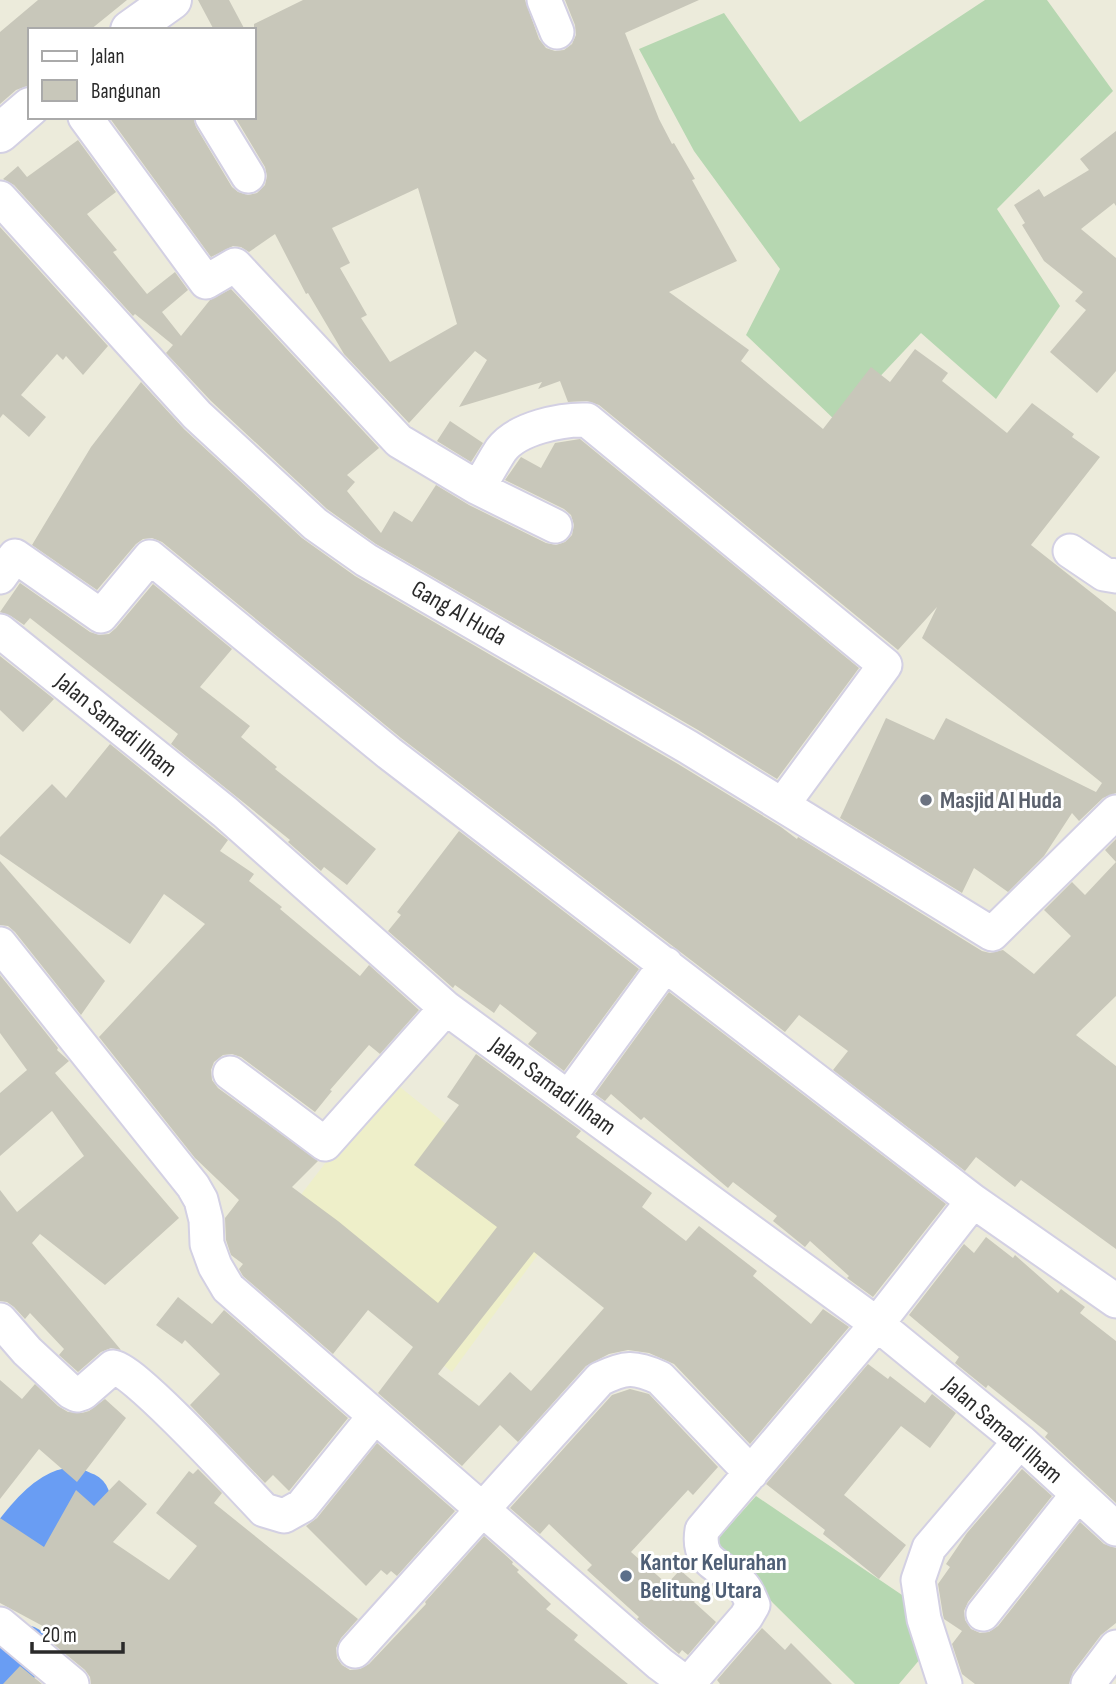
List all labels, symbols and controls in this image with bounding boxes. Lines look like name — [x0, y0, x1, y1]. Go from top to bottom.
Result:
legend — [28, 28, 256, 119]
text: Jalan — [90, 44, 124, 69]
text: Bangunan — [91, 79, 161, 104]
street label: Gang Al Huda — [406, 574, 512, 652]
street label: Jalan Samadi Ilham — [48, 666, 183, 783]
place label: Masjid Al Huda — [940, 786, 1062, 815]
marker: Masjid Al Huda — [918, 792, 934, 808]
street label: Jalan Samadi Ilham — [484, 1030, 622, 1141]
street label: Jalan Samadi Ilham — [937, 1370, 1069, 1490]
place label: Kantor Kelurahan Belitung Utara — [640, 1548, 787, 1605]
marker: Kantor Kelurahan Belitung Utara — [618, 1568, 634, 1584]
scale bar — [32, 1610, 122, 1654]
text: 20 m — [42, 1623, 77, 1648]

